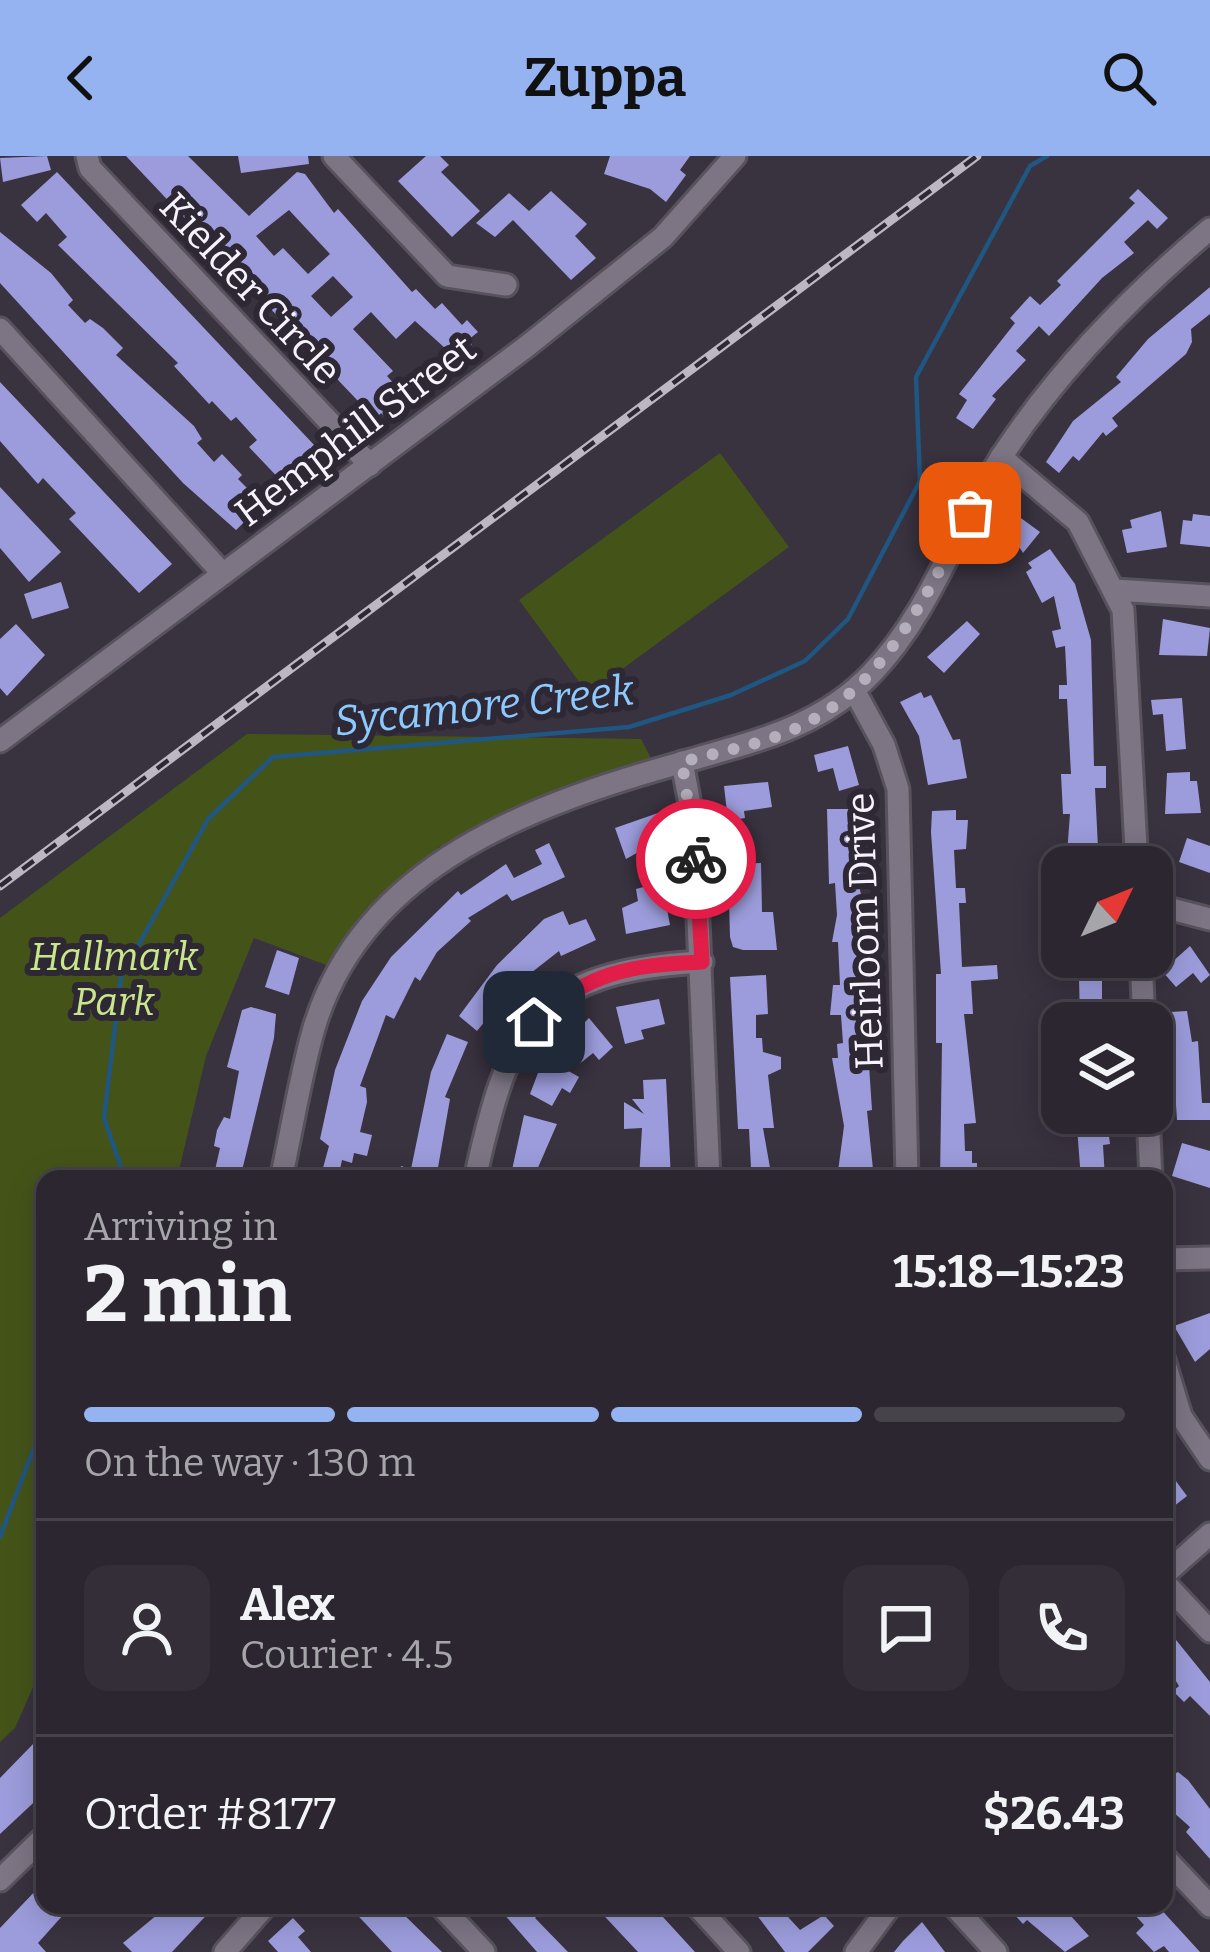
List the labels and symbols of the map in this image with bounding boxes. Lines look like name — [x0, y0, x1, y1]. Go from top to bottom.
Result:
street label: Kielder Circle — [150, 184, 350, 394]
street label: Hemphill Street — [227, 326, 485, 536]
pin — [919, 462, 1021, 564]
water label: Sycamore Creek — [332, 665, 637, 747]
street label: Heirloom Drive — [837, 792, 893, 1070]
courier — [636, 799, 756, 919]
north arrow — [1041, 846, 1173, 978]
park label: Hallmark Park — [30, 934, 199, 1025]
pin — [483, 971, 585, 1073]

